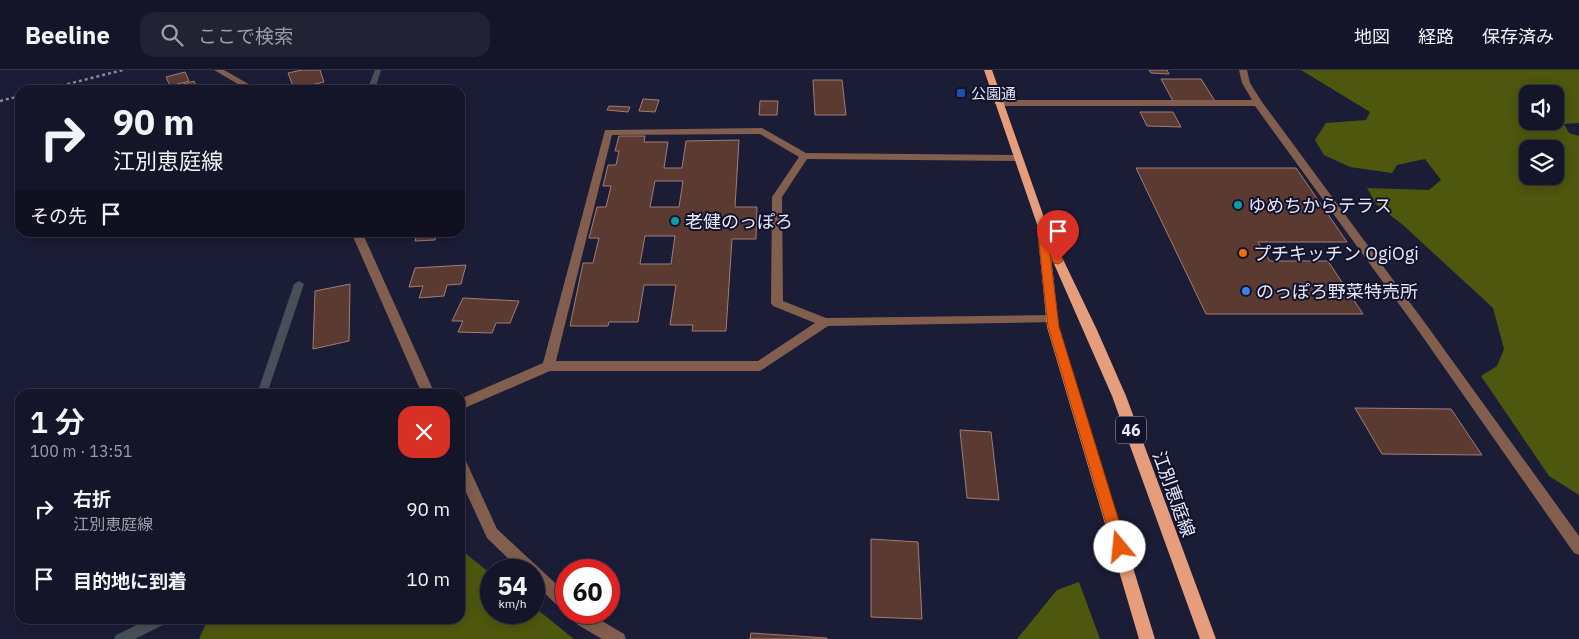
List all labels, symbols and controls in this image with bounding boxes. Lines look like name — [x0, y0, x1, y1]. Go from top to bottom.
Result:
search box — [140, 12, 490, 57]
text: Beeline — [25, 19, 110, 51]
icon: search — [158, 21, 186, 49]
text: ここで検索 — [198, 24, 293, 48]
text: 地図 — [1354, 25, 1390, 48]
text: 経路 — [1418, 25, 1454, 48]
text: 保存済み — [1482, 25, 1554, 48]
place label: 公園通 — [971, 84, 1016, 103]
map controls — [1519, 85, 1564, 185]
button: sound — [1519, 85, 1564, 130]
marker: 公園通 — [955, 87, 967, 99]
text: 90 m — [113, 99, 195, 145]
icon: right — [30, 105, 95, 170]
button: layers — [1519, 140, 1564, 185]
text: 江別恵庭線 — [113, 146, 223, 175]
place label: ゆめちからテラス — [1248, 194, 1392, 217]
marker: ゆめちからテラス — [1232, 199, 1244, 211]
icon: arrive — [97, 200, 125, 228]
text: その先 — [30, 204, 87, 228]
place label: 老健のっぽろ — [685, 210, 793, 233]
pin — [1037, 210, 1079, 261]
marker: 老健のっぽろ — [669, 215, 681, 227]
icon: arrive — [1044, 217, 1072, 245]
place label: プチキッチン OgiOgi — [1253, 242, 1419, 265]
marker: プチキッチン OgiOgi — [1237, 247, 1249, 259]
place label: のっぽろ野菜特売所 — [1256, 280, 1418, 303]
marker: のっぽろ野菜特売所 — [1240, 285, 1252, 297]
text: 1 分 — [30, 402, 85, 441]
button: close — [398, 406, 450, 458]
road number: 46 — [1116, 416, 1146, 444]
text: 100 m · 13:51 — [30, 441, 132, 461]
street label: 江別恵庭線 — [1148, 448, 1200, 540]
text: 右折 — [73, 487, 111, 511]
icon: right — [30, 495, 58, 523]
text: 90 m — [406, 497, 450, 521]
text: 江別恵庭線 — [73, 514, 153, 534]
position arrow — [1093, 520, 1145, 572]
speed limit sign: 60 — [555, 559, 620, 624]
icon: arrive — [30, 565, 58, 593]
text: 10 m — [406, 567, 450, 591]
text: 目的地に到着 — [73, 569, 187, 593]
text: 54 — [497, 569, 528, 602]
text: km/h — [498, 596, 527, 611]

